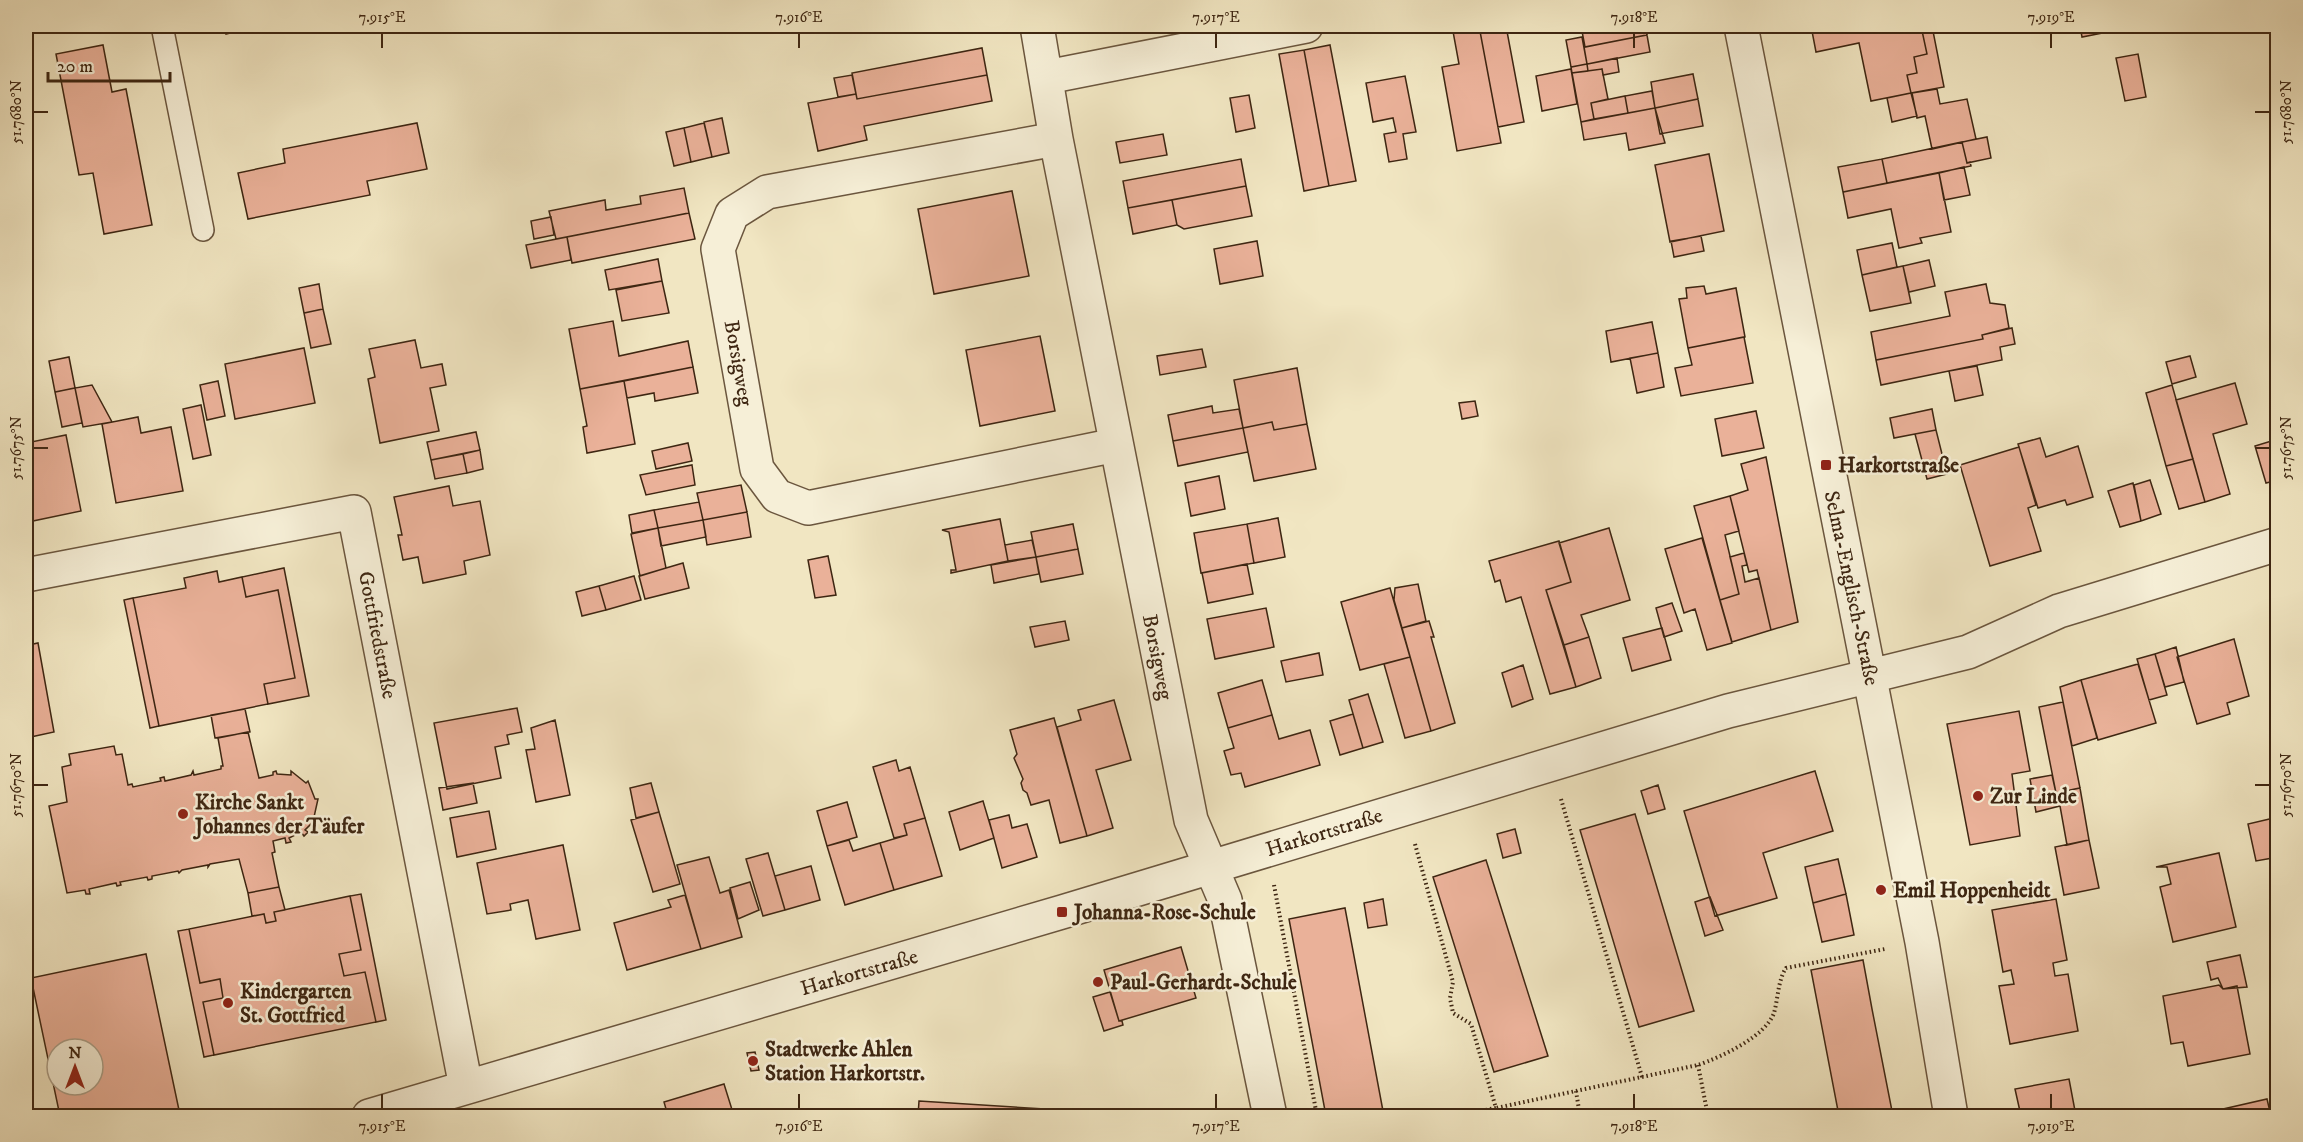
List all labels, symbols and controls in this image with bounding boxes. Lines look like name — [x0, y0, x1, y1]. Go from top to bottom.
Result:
text: 7.915°E — [358, 8, 406, 27]
text: 7.916°E — [775, 8, 823, 27]
text: 7.917°E — [1192, 8, 1240, 27]
text: 7.918°E — [1610, 8, 1658, 27]
text: 7.919°E — [2027, 8, 2075, 27]
scale bar — [48, 45, 170, 83]
text: 20 m — [57, 56, 93, 78]
text: 51.7680°N — [7, 80, 26, 144]
text: 51.7680°N — [2277, 80, 2296, 144]
street label: Borsigweg — [718, 318, 758, 409]
text: 51.7675°N — [7, 416, 26, 480]
text: 51.7675°N — [2277, 416, 2296, 480]
place label: Harkortstraße — [1838, 453, 1959, 479]
marker: Harkortstraße — [1819, 458, 1833, 472]
street label: Selma-Englisch-Straße — [1818, 488, 1884, 688]
street label: Gottfriedstraße — [352, 569, 402, 701]
street label: Borsigweg — [1136, 612, 1178, 703]
text: 51.7670°N — [7, 753, 26, 817]
text: 51.7670°N — [2277, 753, 2296, 817]
place label: Zur Linde — [1990, 784, 2077, 810]
marker: Zur Linde — [1971, 789, 1985, 803]
place label: Kirche Sankt Johannes der Täufer — [193, 790, 366, 840]
street label: Harkortstraße — [1263, 803, 1386, 863]
marker: Kirche Sankt Johannes der Täufer — [176, 807, 190, 821]
place label: Emil Hoppenheidt — [1893, 878, 2051, 904]
marker: Emil Hoppenheidt — [1874, 883, 1888, 897]
place label: Johanna-Rose-Schule — [1072, 900, 1256, 926]
marker: Johanna-Rose-Schule — [1055, 905, 1069, 919]
street label: Harkortstraße — [798, 944, 921, 1002]
place label: Paul-Gerhardt-Schule — [1110, 970, 1297, 996]
marker: Paul-Gerhardt-Schule — [1091, 975, 1105, 989]
place label: Kindergarten St. Gottfried — [240, 979, 352, 1029]
marker: Kindergarten St. Gottfried — [221, 996, 235, 1010]
north arrow — [45, 1037, 105, 1097]
place label: Stadtwerke Ahlen Station Harkortstr. — [765, 1037, 925, 1087]
text: N — [68, 1043, 82, 1063]
marker: Stadtwerke Ahlen Station Harkortstr. — [746, 1054, 760, 1068]
text: 7.915°E — [358, 1117, 406, 1136]
text: 7.916°E — [775, 1117, 823, 1136]
text: 7.917°E — [1192, 1117, 1240, 1136]
text: 7.918°E — [1610, 1117, 1658, 1136]
text: 7.919°E — [2027, 1117, 2075, 1136]

